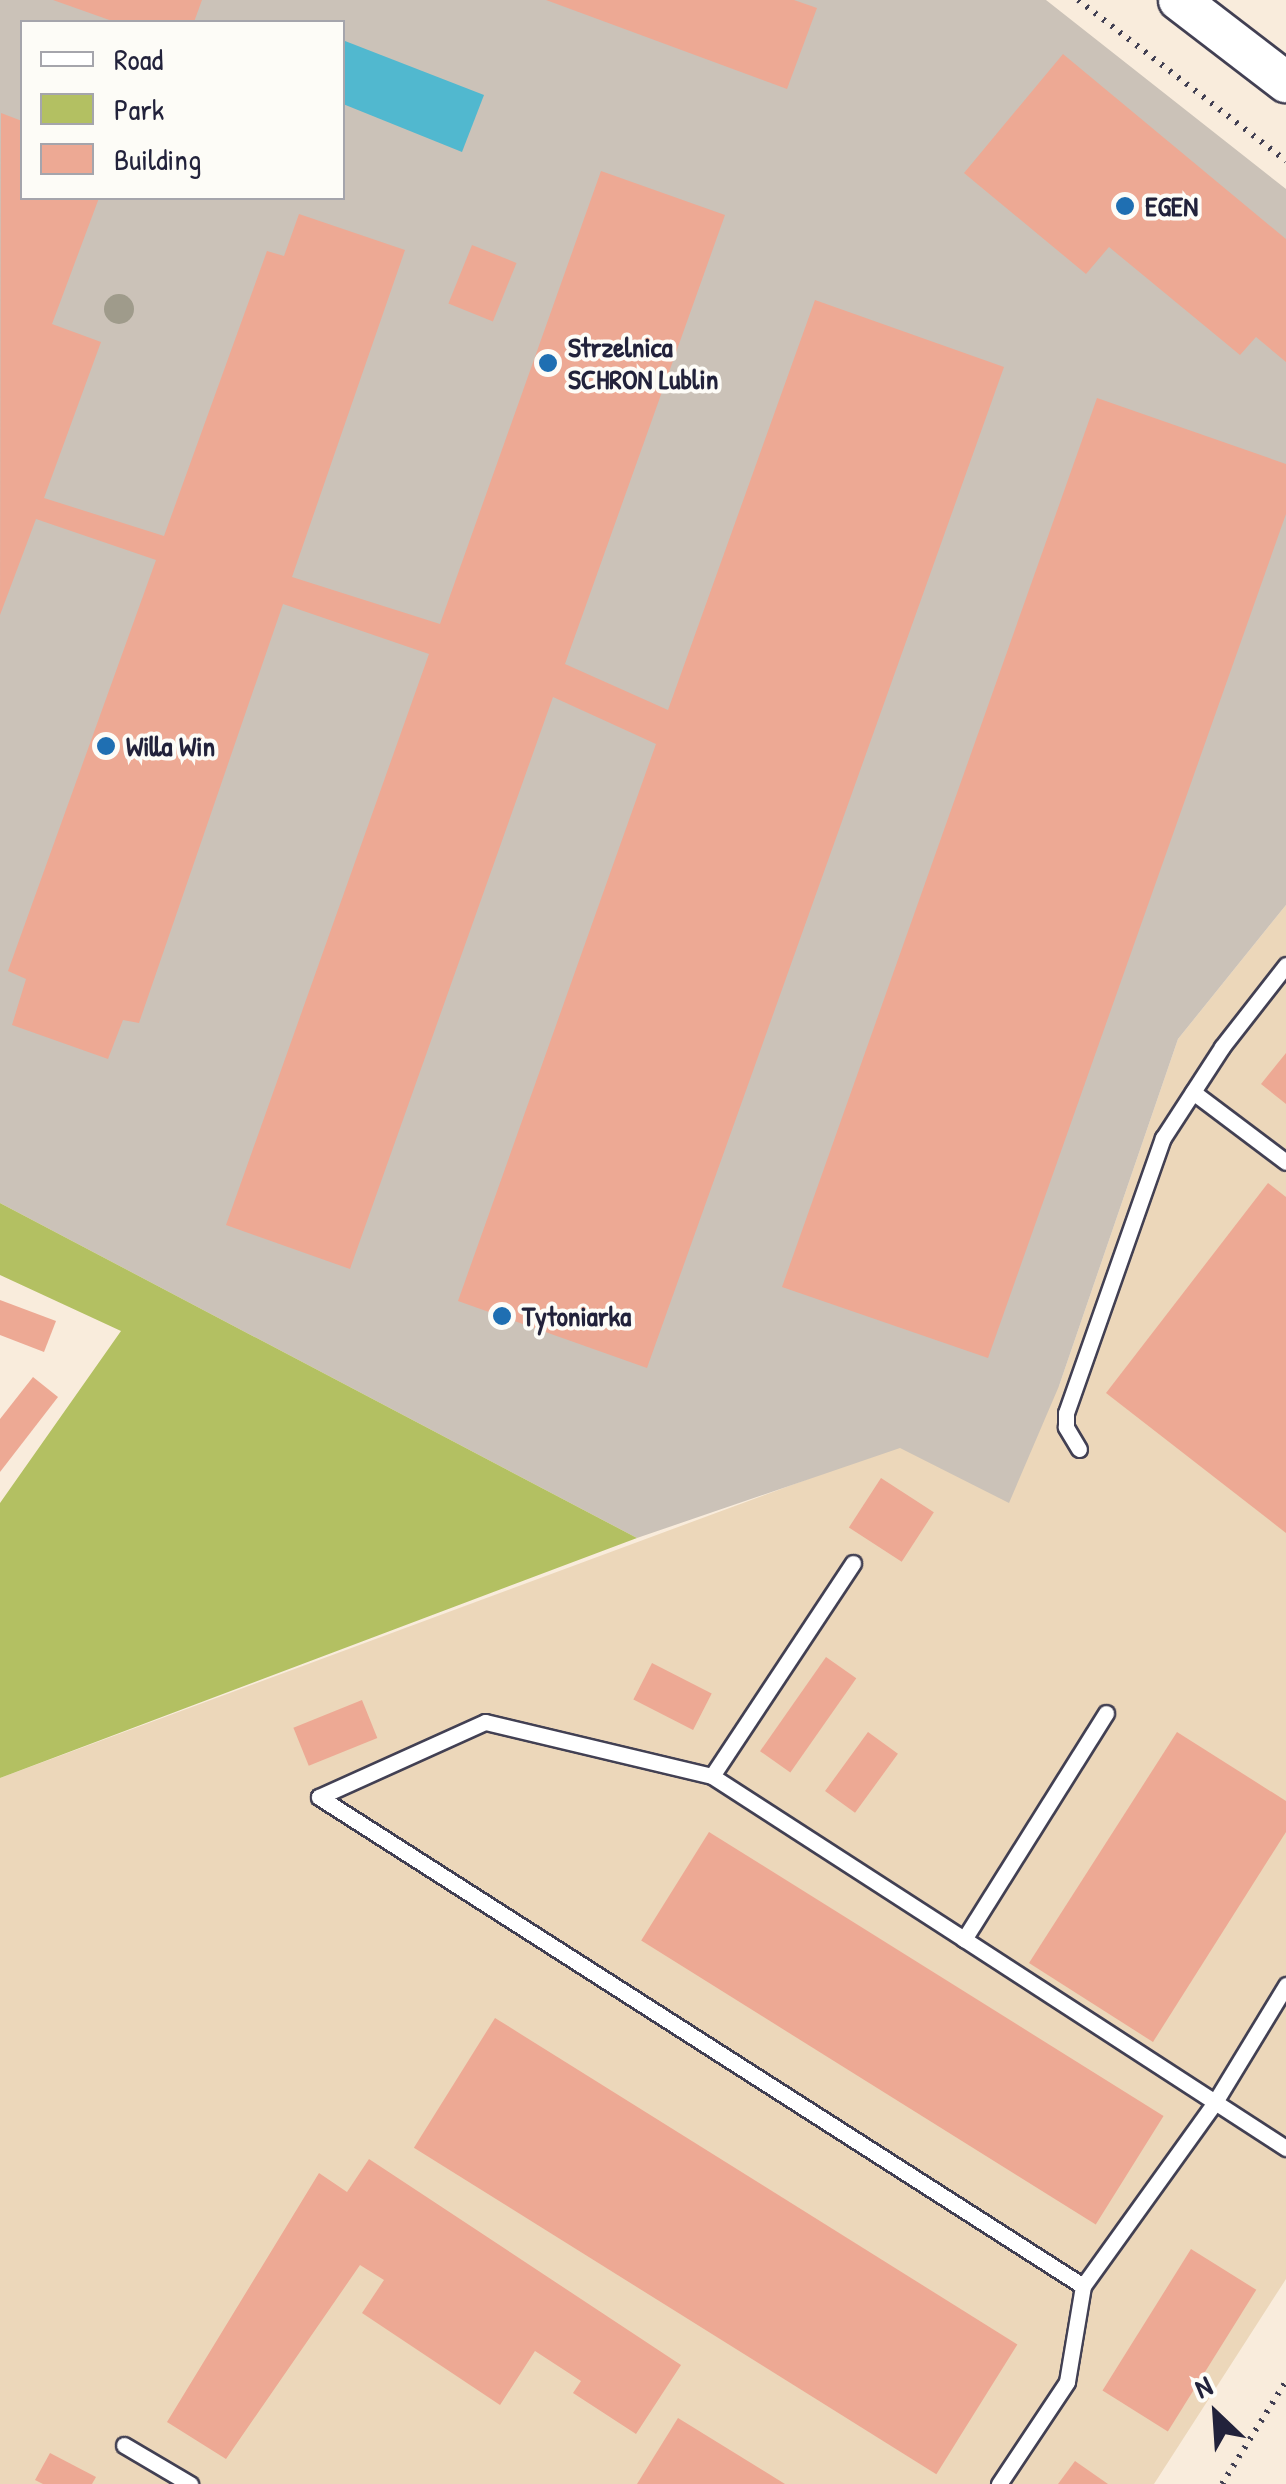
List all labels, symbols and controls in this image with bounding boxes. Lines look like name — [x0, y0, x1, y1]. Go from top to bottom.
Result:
legend — [20, 20, 345, 200]
text: Road — [114, 39, 163, 79]
text: Park — [114, 89, 164, 129]
text: Building — [114, 139, 201, 179]
place label: EGEN — [1145, 189, 1198, 223]
marker: EGEN — [1114, 195, 1136, 217]
place label: Strzelnica SCHRON Lublin — [568, 330, 718, 396]
marker: Strzelnica SCHRON Lublin — [537, 352, 559, 374]
place label: Willa Win — [126, 729, 215, 763]
marker: Willa Win — [95, 735, 117, 757]
place label: Tytoniarka — [522, 1299, 631, 1333]
marker: Tytoniarka — [491, 1305, 513, 1327]
north arrow — [1166, 2364, 1266, 2464]
text: N — [1189, 2366, 1218, 2407]

